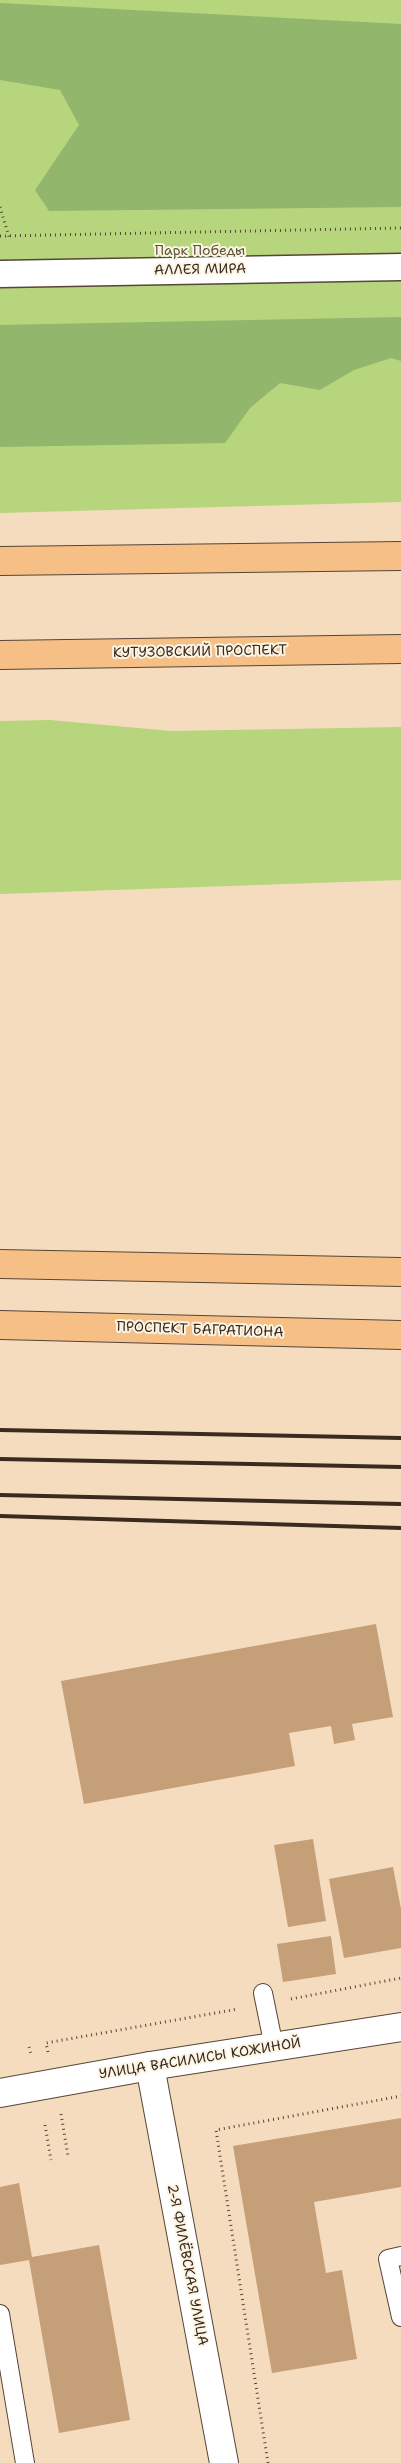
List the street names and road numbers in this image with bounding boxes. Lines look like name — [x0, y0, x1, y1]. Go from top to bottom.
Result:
street label: АЛЛЕЯ МИРА — [154, 261, 246, 279]
street label: КУТУЗОВСКИЙ ПРОСПЕКТ — [113, 642, 287, 662]
street label: ПРОСПЕКТ БАГРАТИОНА — [116, 1319, 284, 1341]
street label: УЛИЦА ВАСИЛИСЫ КОЖИНОЙ — [98, 2035, 302, 2083]
street label: 2-Я ФИЛЁВСКАЯ УЛИЦА — [163, 2183, 211, 2347]

